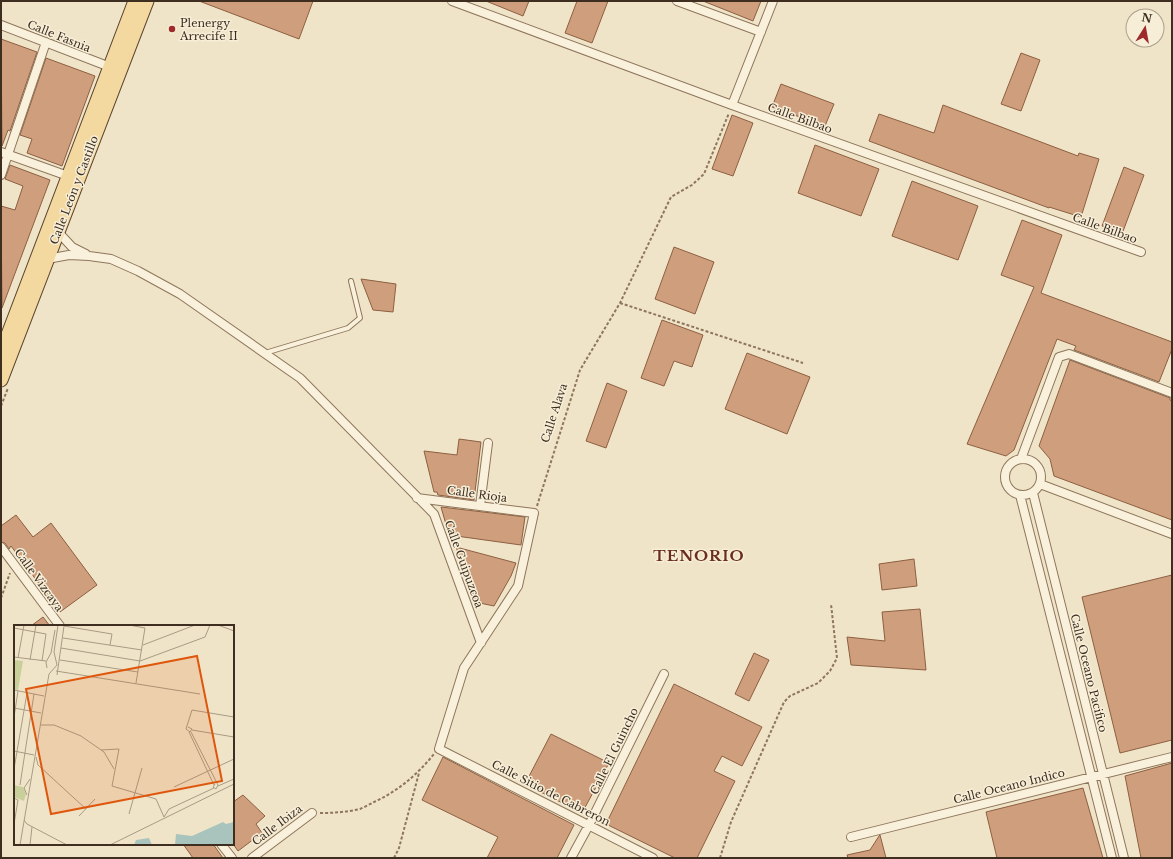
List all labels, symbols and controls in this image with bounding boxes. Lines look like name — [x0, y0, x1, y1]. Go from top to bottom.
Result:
north arrow — [1125, 8, 1165, 48]
text: N — [1140, 10, 1154, 26]
place label: Plenergy Arrecife II — [179, 16, 238, 43]
street label: Calle Fasnia — [25, 17, 94, 55]
marker: Plenergy Arrecife II — [167, 24, 177, 34]
street label: Calle Bilbao — [766, 100, 834, 136]
street label: Calle León y Castillo — [47, 134, 101, 246]
street label: Calle Bilbao — [1071, 210, 1139, 246]
street label: Calle Alava — [538, 381, 570, 445]
street label: Calle Rioja — [446, 483, 509, 505]
street label: Calle Guipuzcoa — [442, 518, 487, 611]
street label: Calle Vizcaya — [12, 546, 67, 615]
district label: TENORIO — [653, 546, 745, 565]
street label: Calle Oceano Pacifico — [1068, 612, 1110, 734]
inset map — [14, 625, 234, 845]
street label: Calle El Guincho — [587, 705, 641, 797]
street label: Calle Sitio de Cabreron — [489, 757, 613, 829]
street label: Calle Oceano Indico — [952, 765, 1066, 807]
street label: Calle Ibiza — [249, 801, 306, 848]

